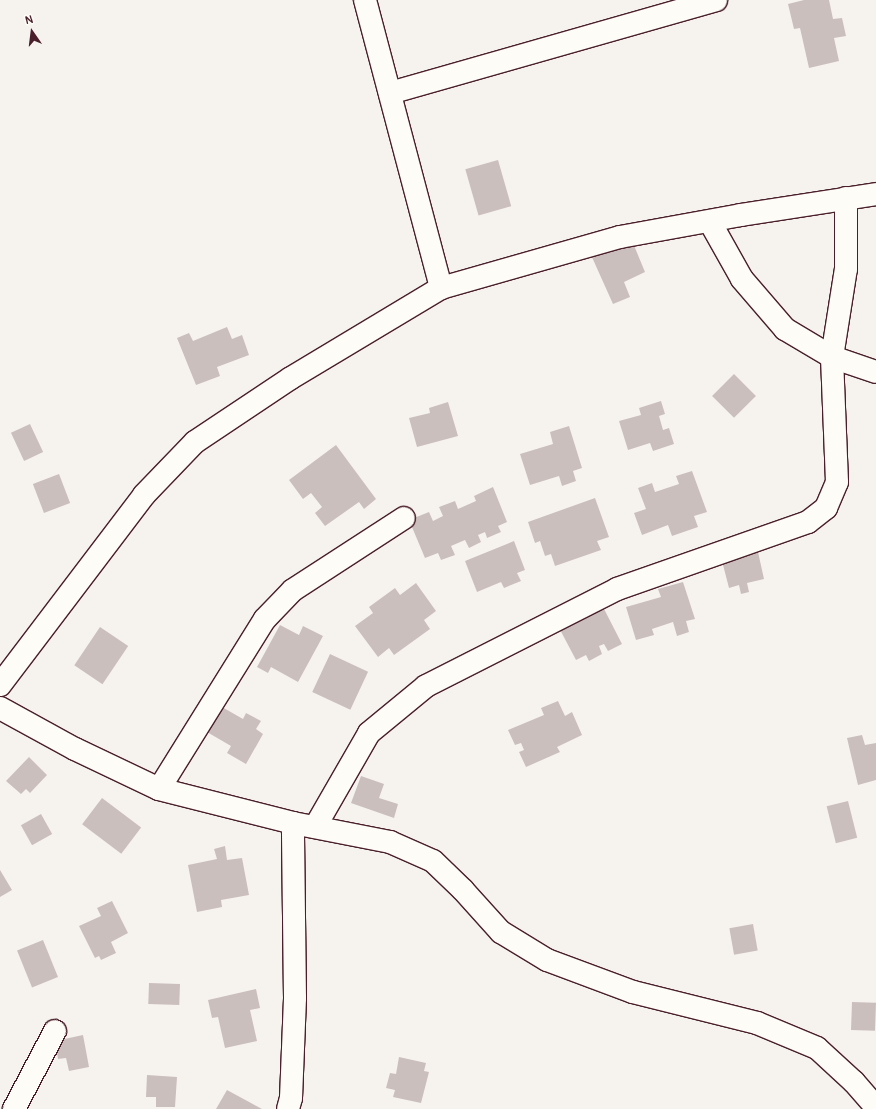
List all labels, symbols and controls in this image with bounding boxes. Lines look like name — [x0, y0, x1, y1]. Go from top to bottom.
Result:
north arrow — [12, 12, 52, 52]
text: N — [24, 13, 34, 27]

